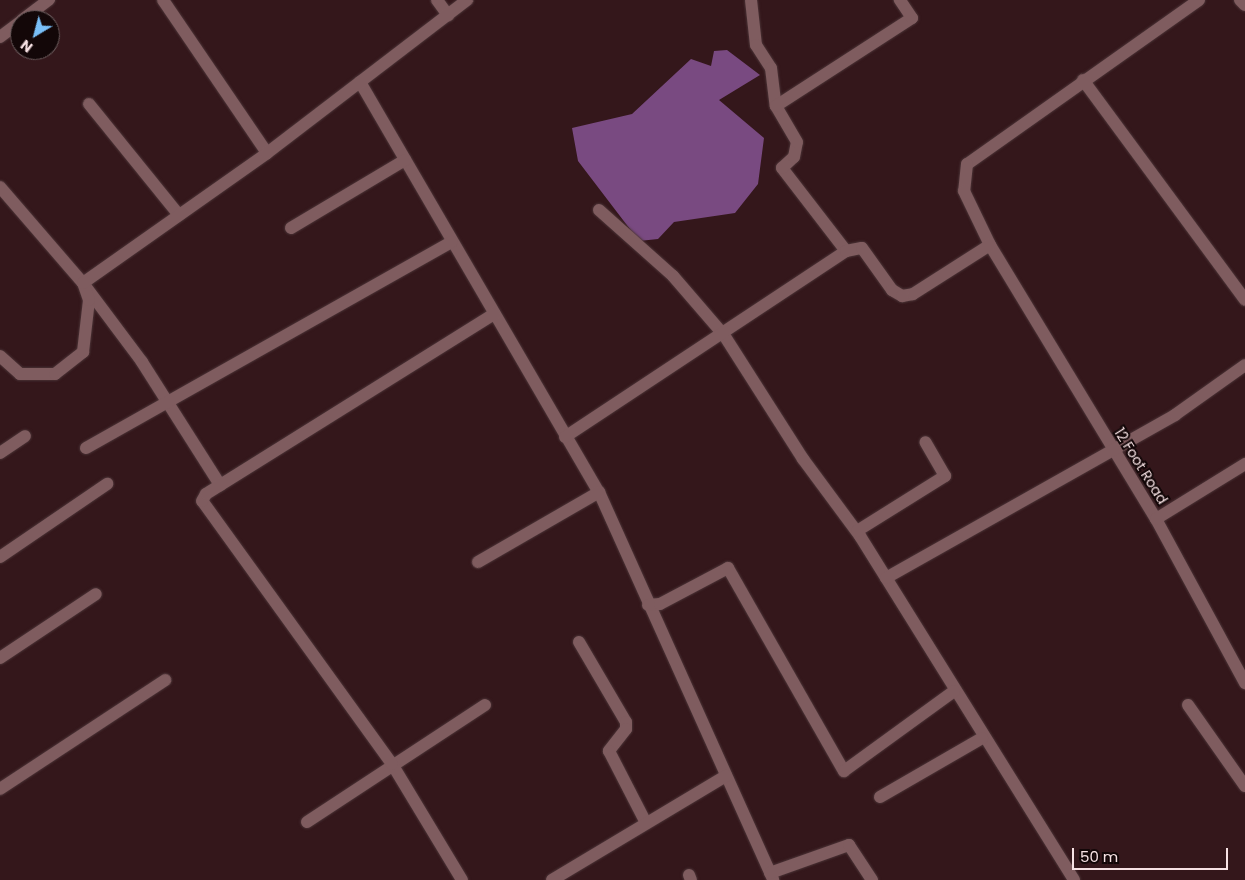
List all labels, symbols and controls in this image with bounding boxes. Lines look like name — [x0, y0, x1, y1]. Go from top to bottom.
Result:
north arrow — [10, 10, 60, 60]
text: N — [16, 35, 37, 57]
street label: 12 Foot Road — [1111, 425, 1171, 507]
scale bar — [1075, 838, 1231, 870]
text: 50 m — [1080, 846, 1118, 867]

